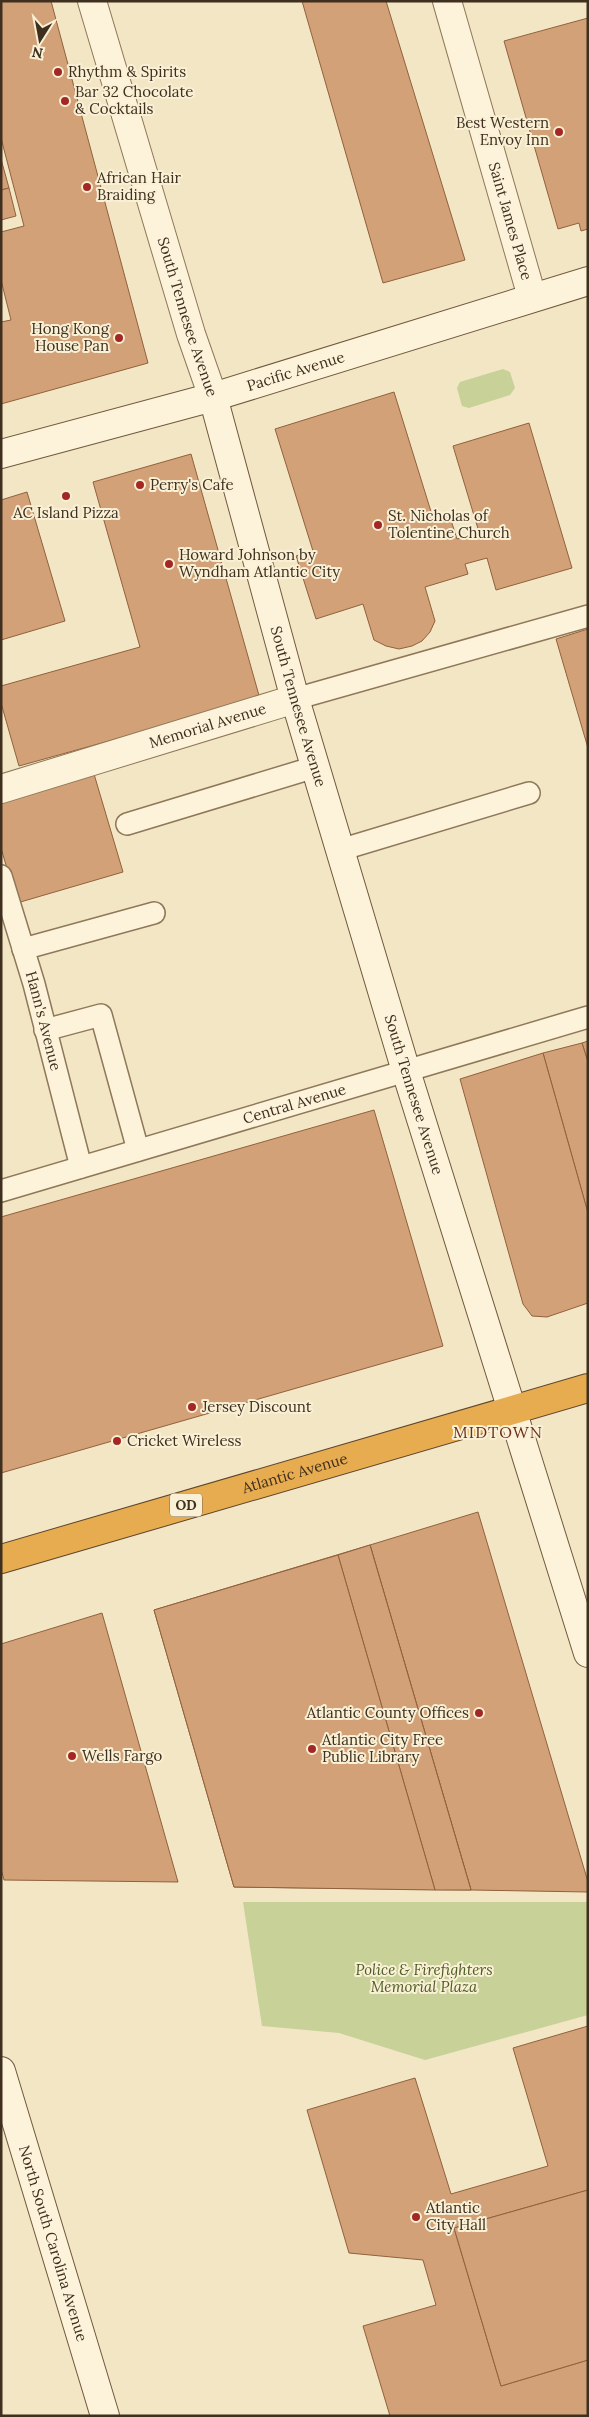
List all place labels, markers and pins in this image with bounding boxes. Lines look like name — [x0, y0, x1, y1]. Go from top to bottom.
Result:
place label: Rhythm & Spirits — [68, 62, 186, 81]
marker: Rhythm & Spirits — [52, 66, 64, 78]
place label: Bar 32 Chocolate & Cocktails — [75, 82, 193, 118]
marker: Bar 32 Chocolate & Cocktails — [59, 95, 71, 107]
place label: Best Western Envoy Inn — [456, 113, 549, 149]
marker: Best Western Envoy Inn — [553, 126, 565, 138]
place label: African Hair Braiding — [96, 168, 181, 204]
marker: African Hair Braiding — [81, 181, 93, 193]
place label: Hong Kong House Pan — [31, 319, 110, 355]
marker: Hong Kong House Pan — [113, 332, 125, 344]
place label: Perry's Cafe — [150, 475, 234, 494]
marker: Perry's Cafe — [134, 479, 146, 491]
marker: AC Island Pizza — [60, 490, 72, 502]
place label: AC Island Pizza — [12, 503, 119, 522]
place label: St. Nicholas of Tolentine Church — [388, 506, 510, 542]
marker: St. Nicholas of Tolentine Church — [372, 519, 384, 531]
place label: Howard Johnson by Wyndham Atlantic City — [179, 545, 340, 581]
marker: Howard Johnson by Wyndham Atlantic City — [163, 558, 175, 570]
place label: Jersey Discount — [201, 1397, 312, 1416]
marker: Jersey Discount — [186, 1401, 198, 1413]
place label: Cricket Wireless — [127, 1431, 241, 1450]
marker: Cricket Wireless — [111, 1435, 123, 1447]
place label: Atlantic County Offices — [306, 1703, 469, 1722]
marker: Atlantic County Offices — [473, 1707, 485, 1719]
place label: Atlantic City Free Public Library — [321, 1730, 443, 1766]
marker: Atlantic City Free Public Library — [306, 1743, 318, 1755]
place label: Wells Fargo — [82, 1746, 163, 1765]
marker: Wells Fargo — [66, 1750, 78, 1762]
place label: Atlantic City Hall — [425, 2198, 486, 2234]
marker: Atlantic City Hall — [410, 2211, 422, 2223]

